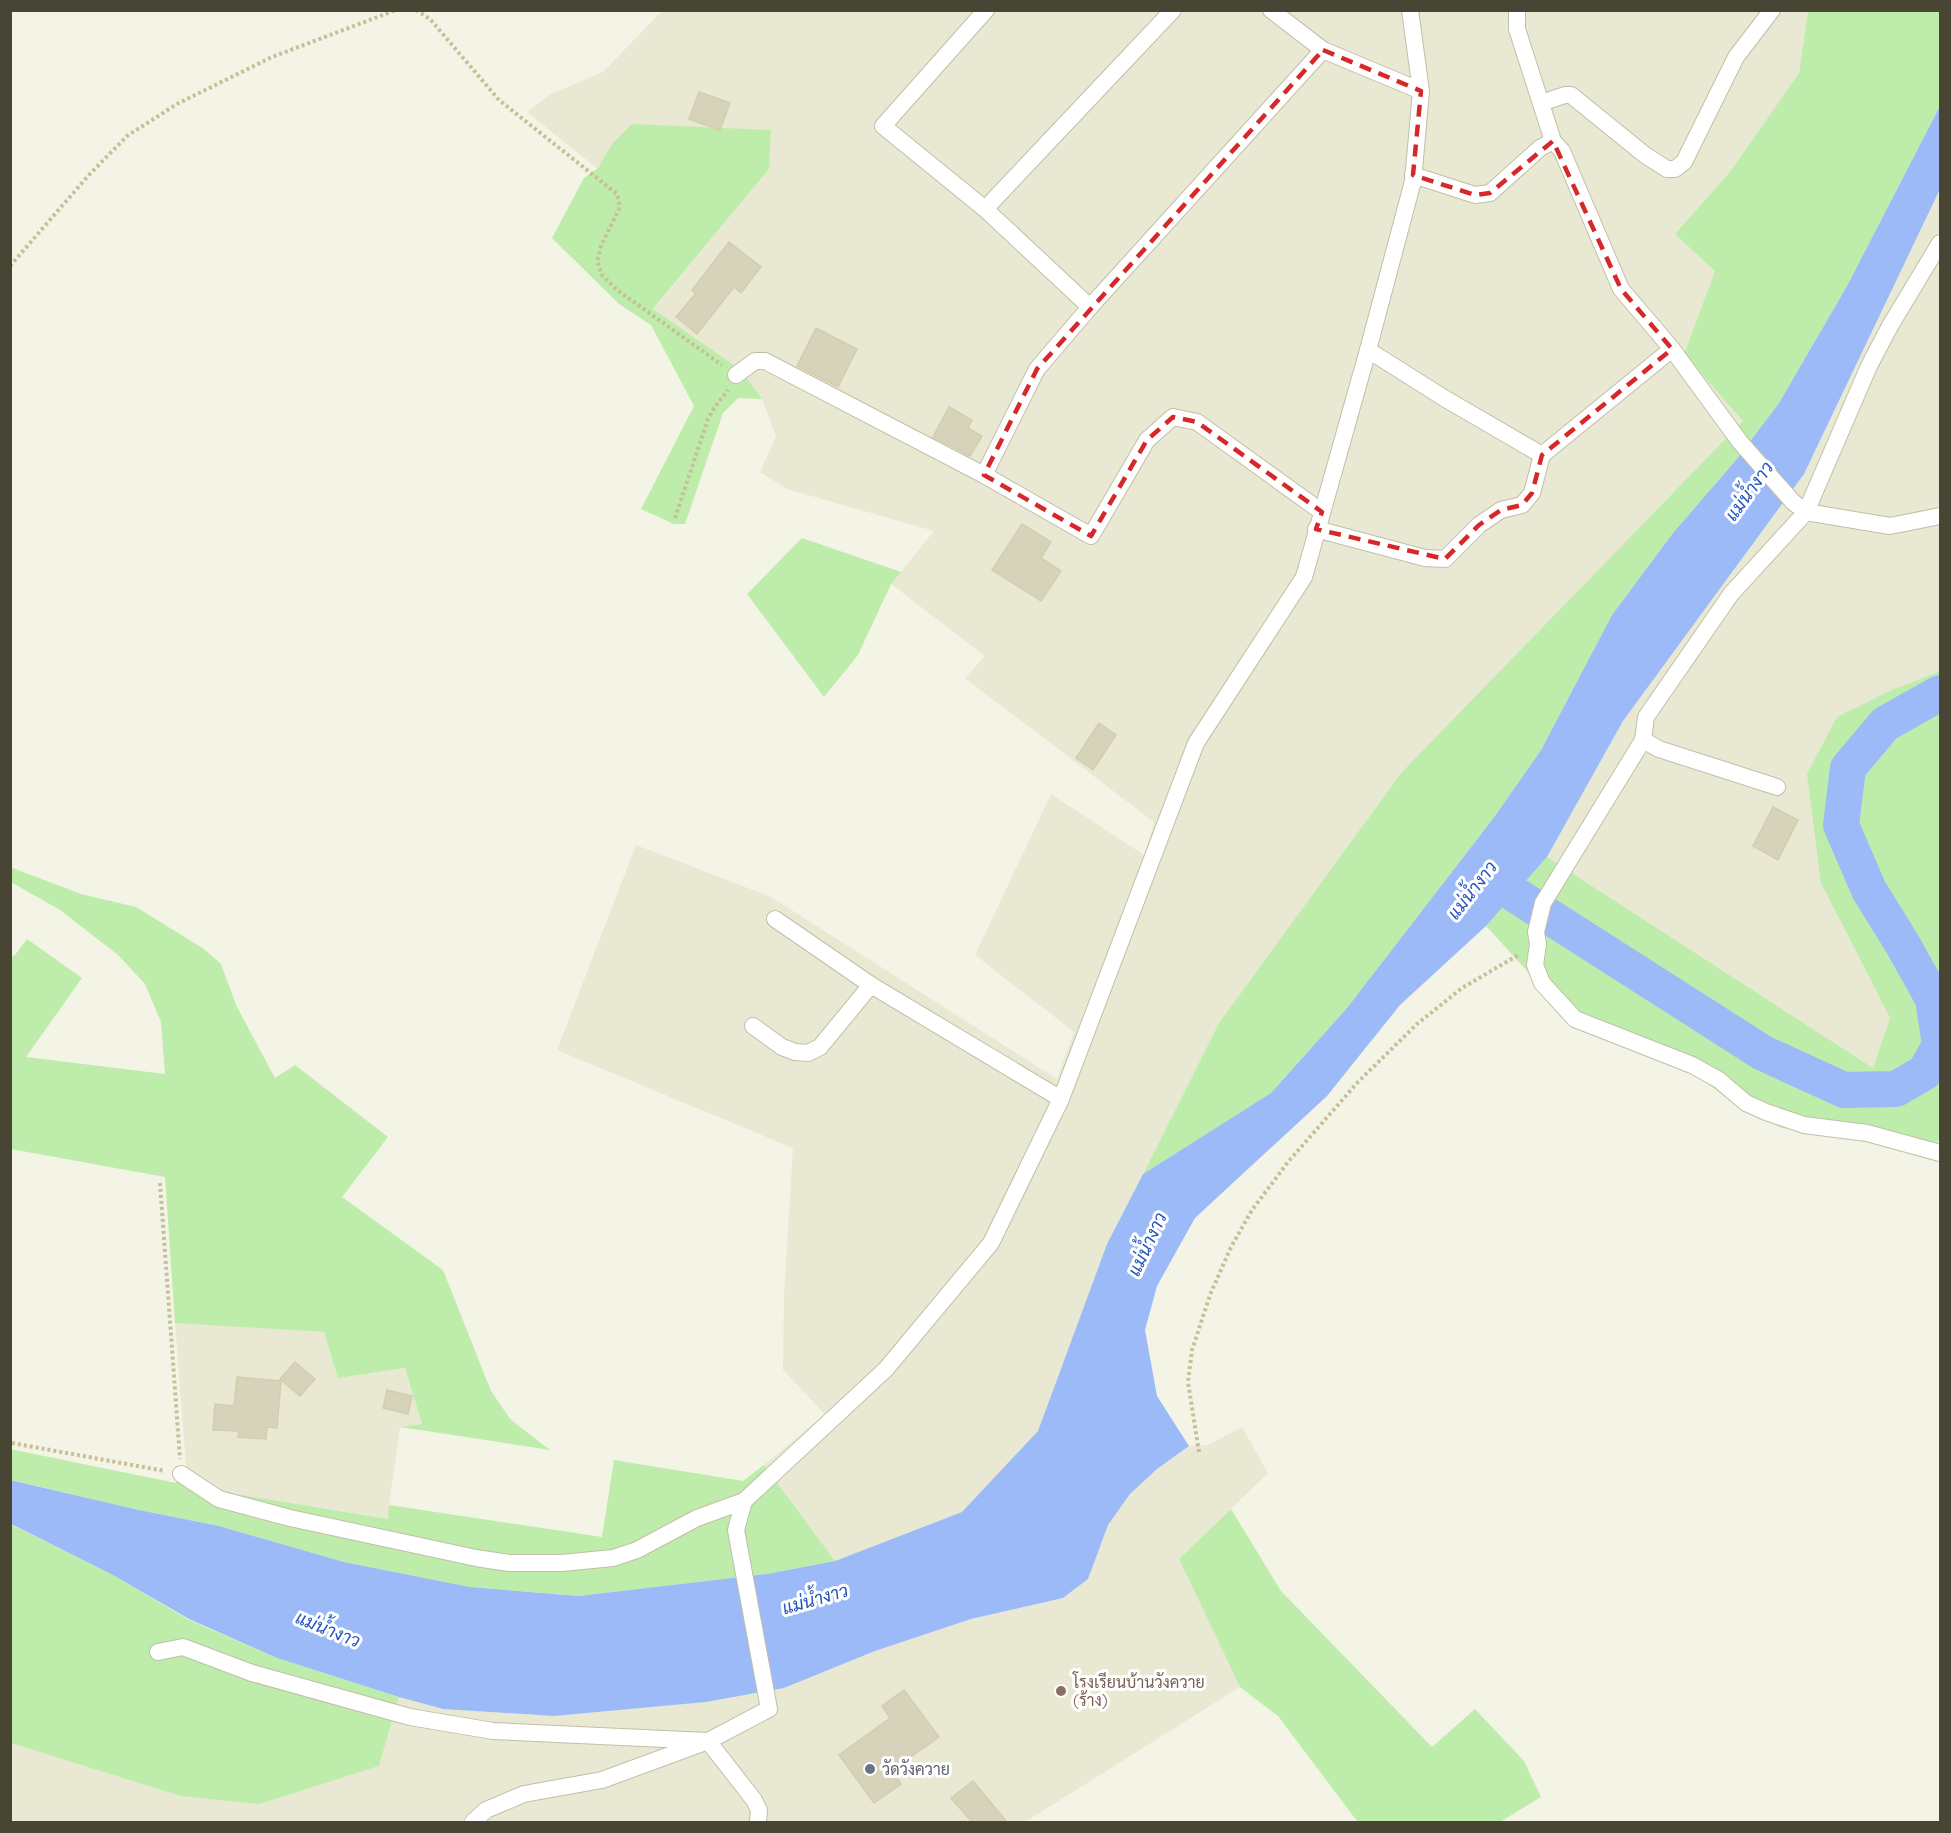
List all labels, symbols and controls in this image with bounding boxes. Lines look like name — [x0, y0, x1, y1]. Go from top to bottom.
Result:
water label: แม่น้ำงาว — [1717, 454, 1778, 525]
water label: แม่น้ำงาว — [1439, 854, 1502, 924]
water label: แม่น้ำงาว — [1119, 1207, 1172, 1280]
water label: แม่น้ำงาว — [778, 1575, 851, 1619]
water label: แม่น้ำงาว — [292, 1602, 365, 1652]
place label: โรงเรียนบ้านวังควาย (ร้าง) — [1072, 1671, 1205, 1710]
marker: โรงเรียนบ้านวังควาย (ร้าง) — [1054, 1684, 1068, 1698]
place label: วัดวังควาย — [882, 1759, 950, 1779]
marker: วัดวังควาย — [863, 1762, 877, 1776]

